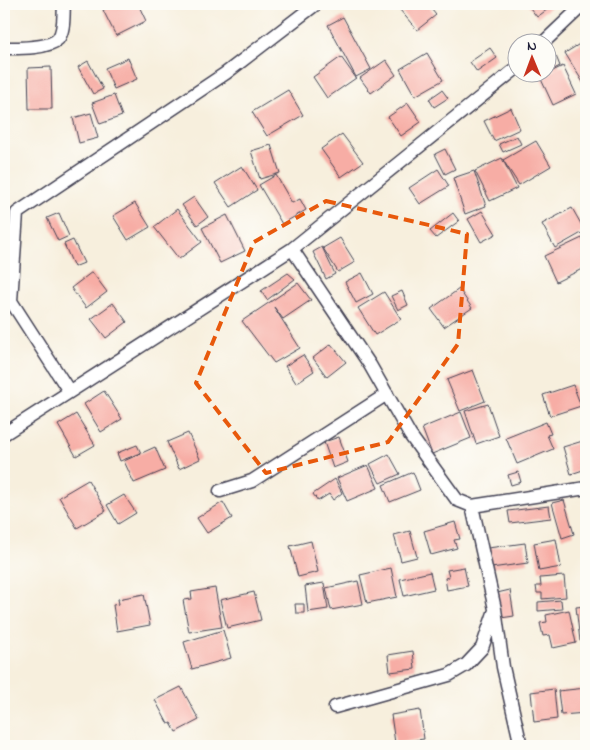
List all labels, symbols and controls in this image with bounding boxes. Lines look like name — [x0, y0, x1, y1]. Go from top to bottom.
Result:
north arrow — [508, 32, 558, 82]
text: N — [527, 36, 537, 57]

